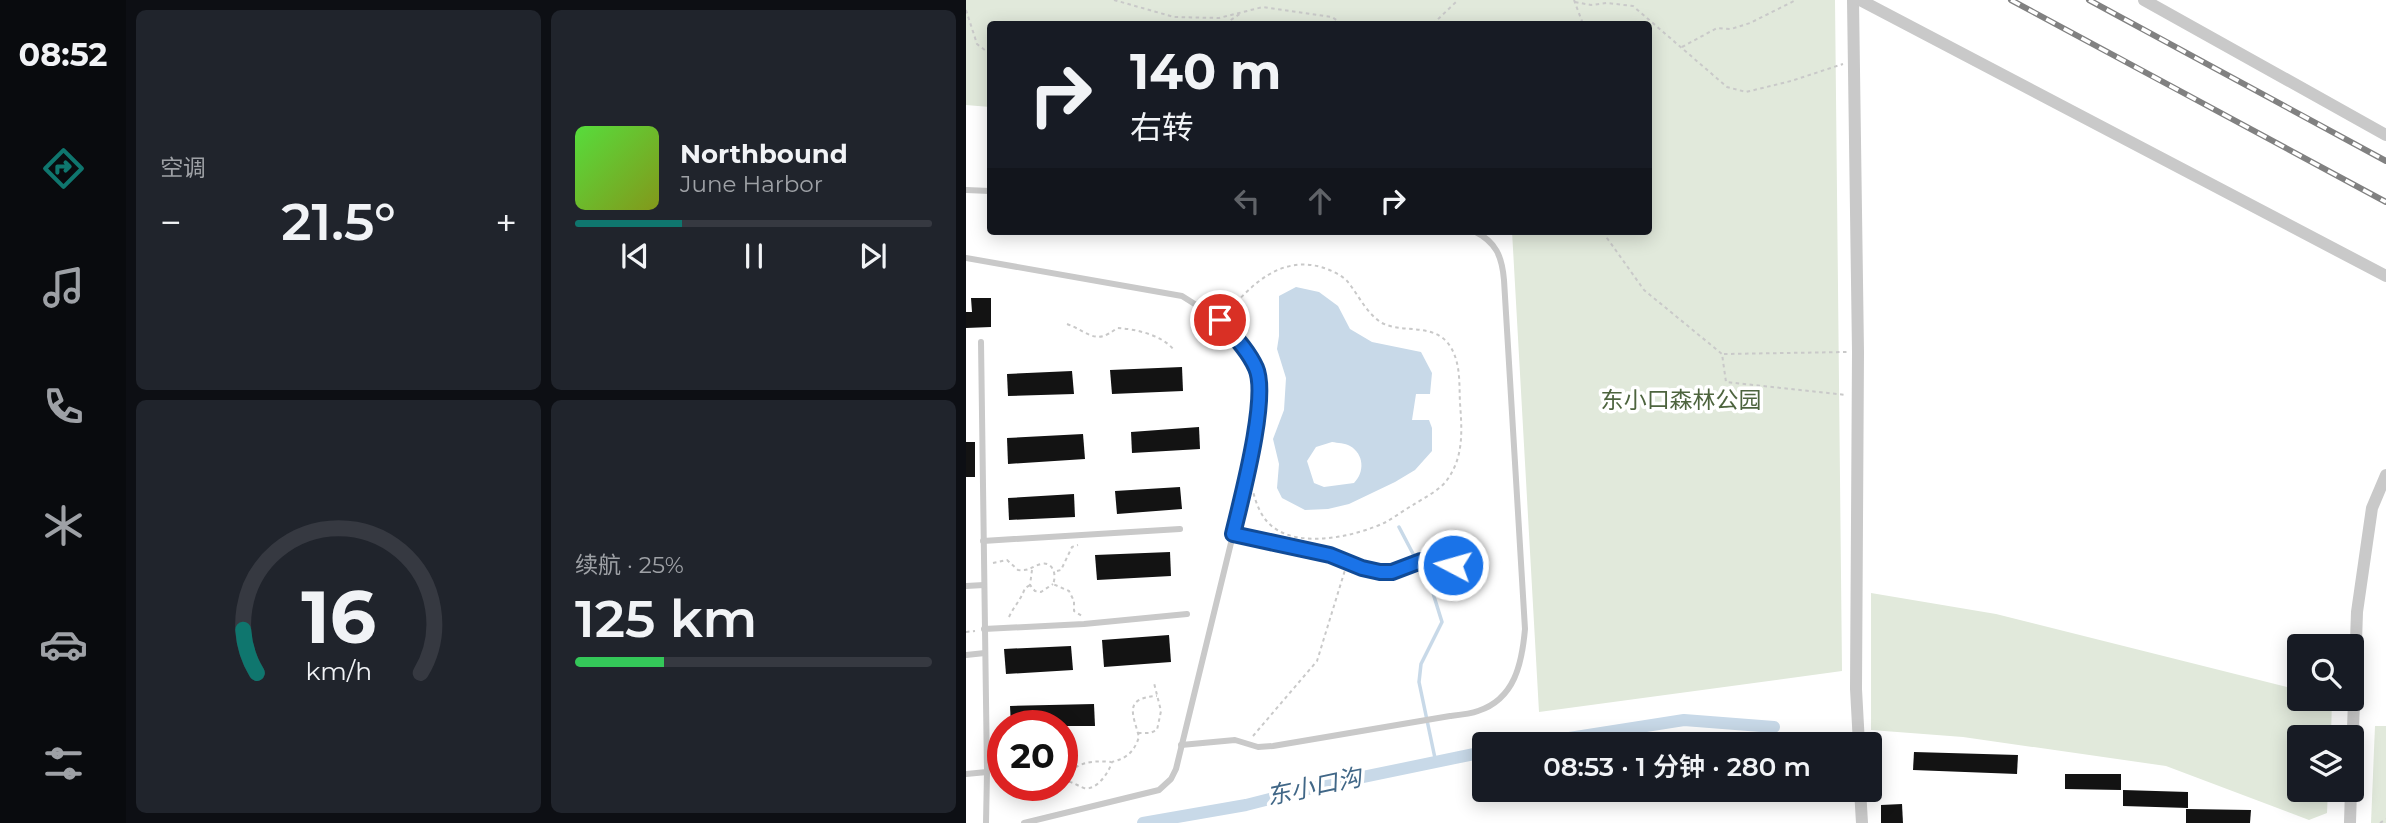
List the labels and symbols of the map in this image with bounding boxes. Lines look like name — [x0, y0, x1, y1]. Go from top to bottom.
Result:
pin — [1190, 290, 1250, 350]
park label: 东小口森林公园 — [1601, 386, 1762, 414]
position arrow — [1416, 528, 1490, 602]
speed limit sign: 20 — [987, 710, 1078, 801]
water label: 东小口沟 — [1264, 762, 1367, 811]

